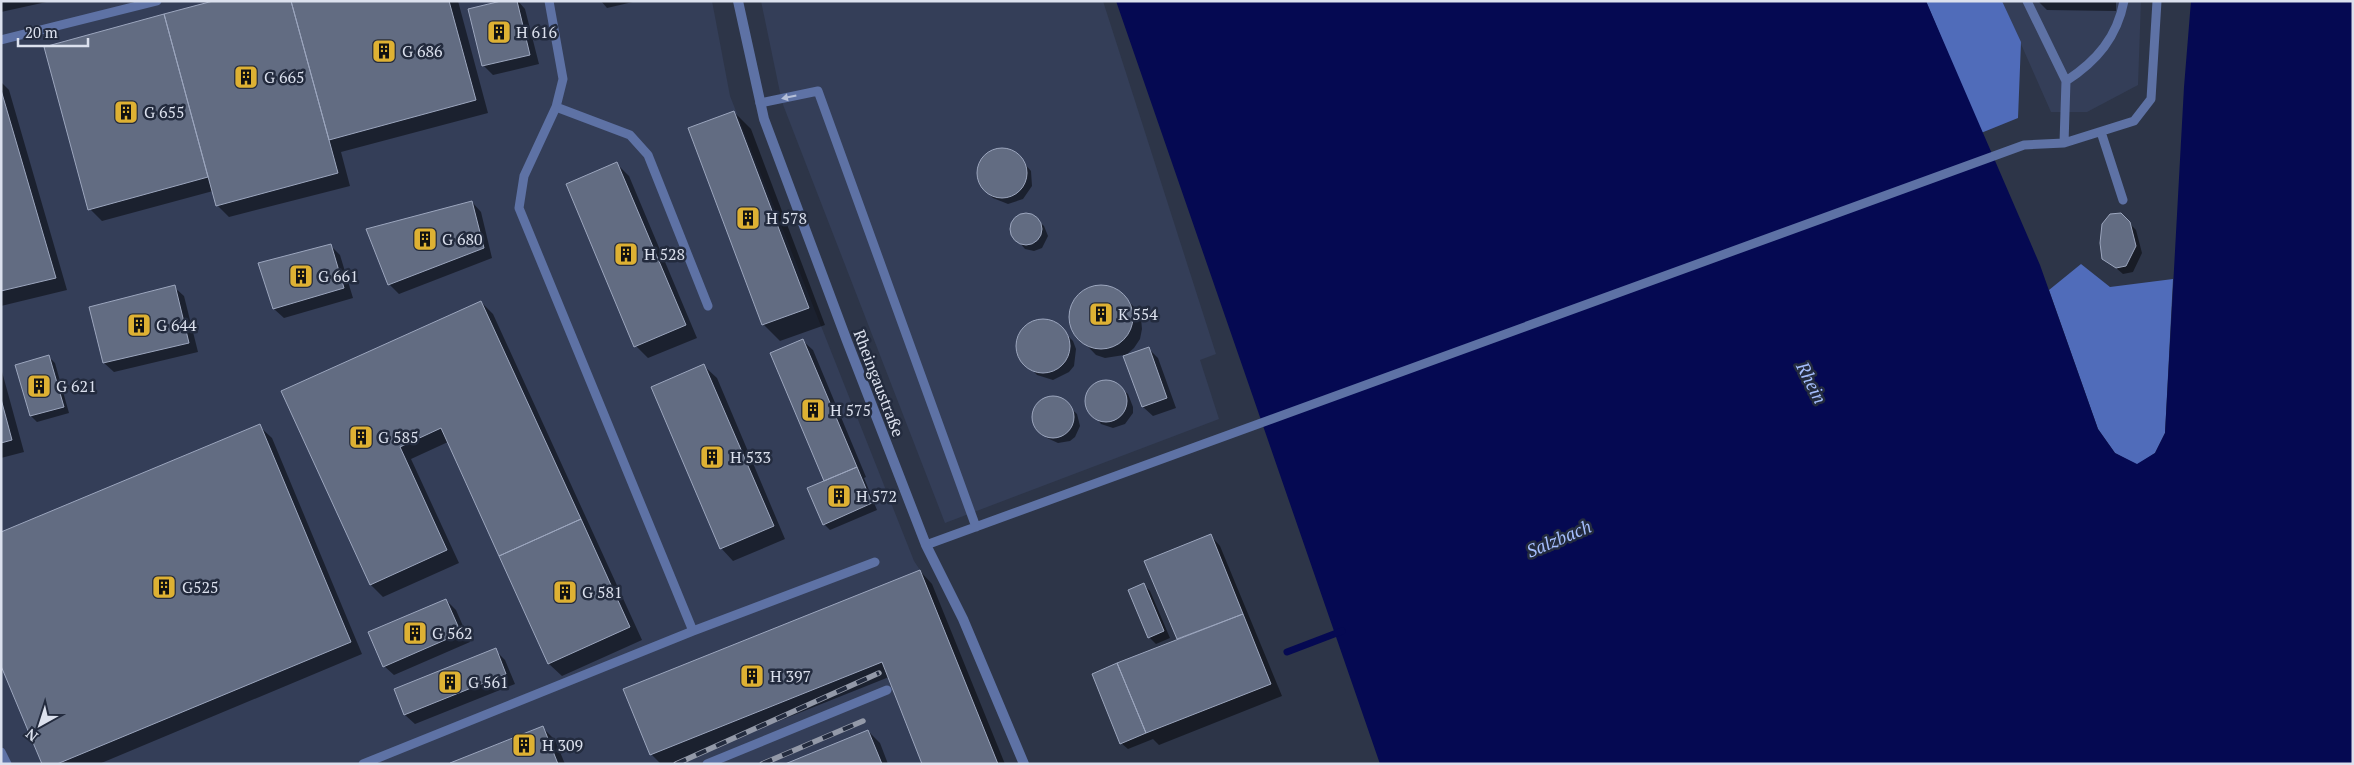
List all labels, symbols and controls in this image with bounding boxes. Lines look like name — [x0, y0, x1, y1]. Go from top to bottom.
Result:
scale bar — [18, 15, 88, 47]
building icon: H 616 — [486, 19, 512, 45]
place label: H 616 — [516, 21, 558, 43]
text: 20 m — [25, 22, 58, 42]
building icon: G 686 — [371, 38, 397, 64]
place label: G 686 — [402, 40, 443, 62]
building icon: G 665 — [233, 64, 259, 90]
place label: G 665 — [264, 66, 304, 88]
one-way arrow — [781, 93, 796, 101]
building icon: G 655 — [113, 99, 139, 125]
place label: G 655 — [144, 101, 184, 123]
building icon: H 578 — [735, 205, 761, 231]
place label: H 578 — [766, 207, 807, 229]
building icon: G 680 — [412, 226, 438, 252]
place label: G 680 — [442, 228, 482, 250]
building icon: H 528 — [613, 241, 639, 267]
place label: H 528 — [644, 243, 685, 265]
building icon: G 661 — [288, 263, 314, 289]
place label: G 661 — [318, 265, 358, 287]
building icon: K 554 — [1088, 301, 1114, 327]
place label: K 554 — [1118, 303, 1158, 325]
building icon: G 644 — [126, 312, 152, 338]
place label: G 644 — [156, 314, 197, 336]
street label: Rheingaustraße — [848, 326, 910, 440]
water label: Rhein — [1791, 357, 1833, 408]
building icon: G 621 — [26, 373, 52, 399]
place label: G 621 — [56, 375, 96, 397]
building icon: H 575 — [800, 397, 826, 423]
place label: H 575 — [830, 399, 871, 421]
building icon: G 585 — [348, 424, 374, 450]
place label: G 585 — [378, 426, 418, 448]
building icon: H 533 — [699, 444, 725, 470]
place label: H 533 — [730, 446, 771, 468]
building icon: H 572 — [826, 483, 852, 509]
place label: H 572 — [856, 485, 897, 507]
water label: Salzbach — [1522, 514, 1595, 563]
building icon: G525 — [151, 574, 177, 600]
place label: G525 — [182, 576, 219, 598]
building icon: G 581 — [552, 579, 578, 605]
place label: G 581 — [582, 581, 622, 603]
building icon: G 562 — [402, 620, 428, 646]
place label: G 562 — [432, 622, 472, 644]
building icon: H 397 — [739, 663, 765, 689]
place label: H 397 — [770, 665, 811, 687]
building icon: G 561 — [437, 669, 463, 695]
place label: G 561 — [468, 671, 508, 693]
north arrow — [15, 700, 65, 750]
text: N — [21, 725, 42, 746]
building icon: H 309 — [511, 732, 537, 758]
place label: H 309 — [542, 734, 583, 756]

